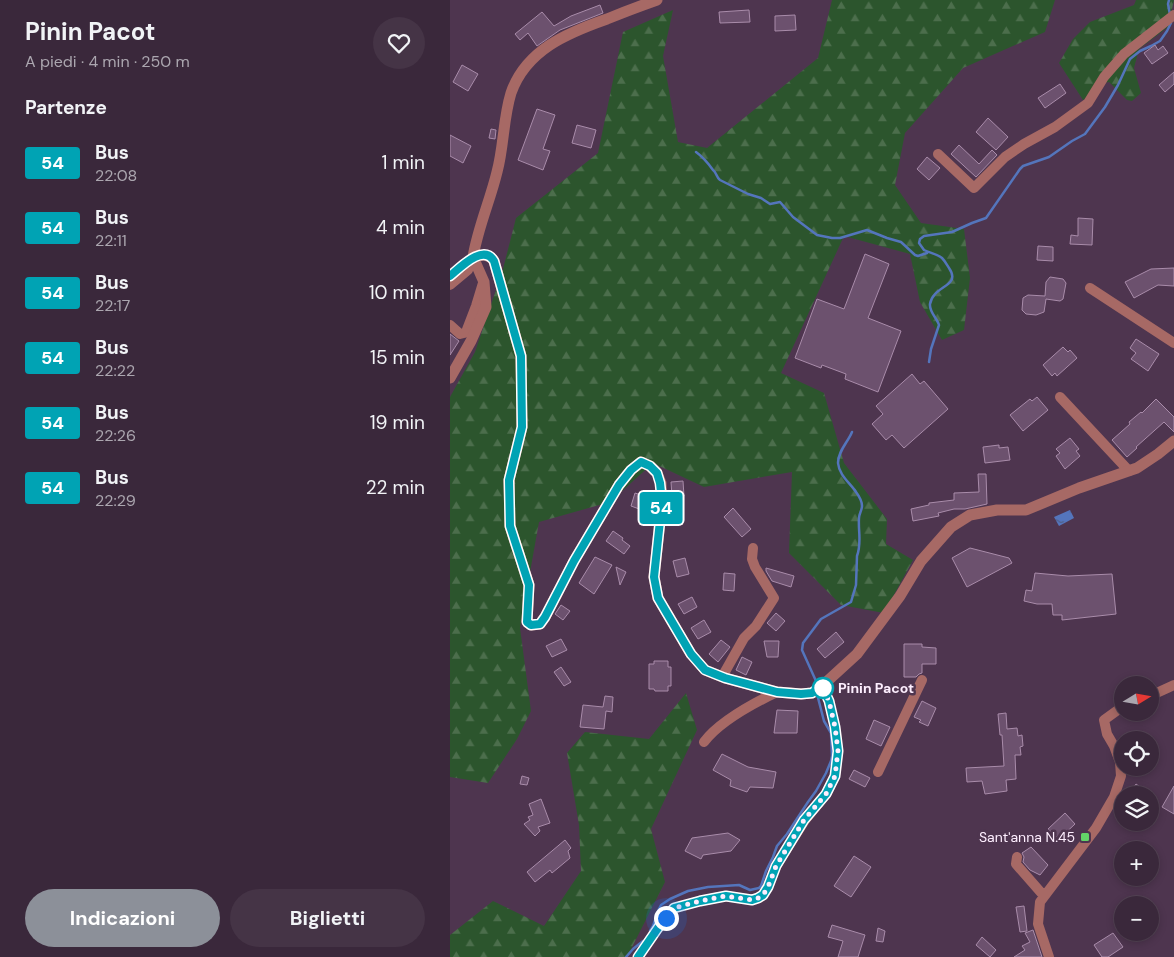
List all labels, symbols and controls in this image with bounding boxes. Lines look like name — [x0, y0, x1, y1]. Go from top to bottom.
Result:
text: Pinin Pacot — [25, 16, 155, 47]
button: heart — [373, 17, 425, 69]
text: A piedi · 4 min · 250 m — [25, 51, 190, 72]
text: Partenze — [25, 95, 107, 120]
text: Bus — [95, 140, 129, 165]
text: 1 min — [382, 150, 425, 175]
text: 54 — [41, 151, 64, 175]
text: 22:08 — [95, 165, 137, 186]
text: Bus — [95, 205, 129, 230]
text: 4 min — [376, 215, 425, 240]
text: 54 — [41, 216, 64, 240]
text: 22:11 — [95, 230, 127, 251]
text: Bus — [95, 270, 129, 295]
text: 10 min — [369, 280, 425, 305]
text: 54 — [41, 281, 64, 305]
text: 22:17 — [95, 295, 130, 316]
text: Bus — [95, 335, 129, 360]
text: 15 min — [370, 345, 425, 370]
text: 54 — [41, 346, 64, 370]
text: 22:22 — [95, 360, 135, 381]
text: Bus — [95, 400, 129, 425]
text: 19 min — [370, 410, 425, 435]
text: 54 — [41, 411, 64, 435]
text: 22:26 — [95, 425, 136, 446]
text: Bus — [95, 465, 129, 490]
text: 22 min — [366, 475, 425, 500]
text: 54 — [41, 476, 64, 500]
text: 22:29 — [95, 490, 136, 511]
line badge: 54 — [638, 492, 684, 524]
text: 54 — [650, 496, 672, 520]
north arrow — [1114, 676, 1159, 721]
map controls — [1114, 676, 1159, 941]
marker: Pinin Pacot — [812, 677, 834, 699]
place label: Pinin Pacot — [838, 679, 914, 697]
button: locate — [1114, 731, 1159, 776]
button: layers — [1114, 786, 1159, 831]
place label: Sant'anna N.45 — [979, 828, 1075, 846]
marker: Sant'anna N.45 — [1079, 831, 1091, 843]
button: + — [1114, 841, 1159, 886]
button: Indicazioni — [25, 889, 220, 947]
button: Biglietti — [230, 889, 425, 947]
button: − — [1114, 896, 1159, 941]
your location — [654, 906, 679, 931]

